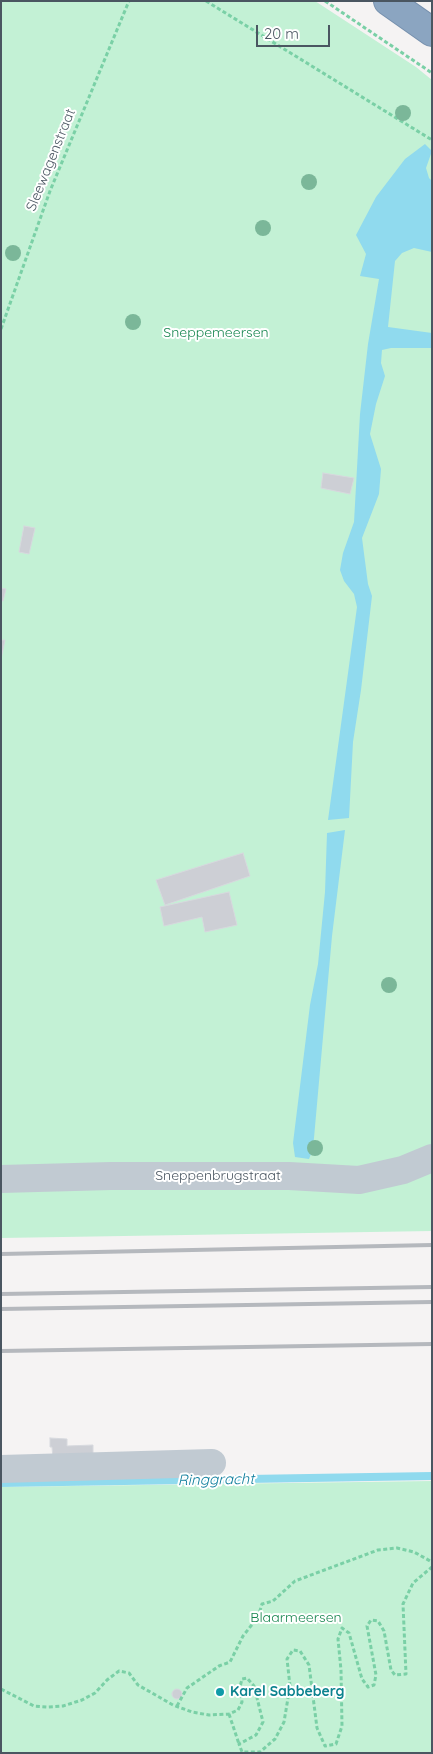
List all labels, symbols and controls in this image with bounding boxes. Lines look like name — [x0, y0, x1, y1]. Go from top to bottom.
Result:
scale bar — [258, 15, 332, 47]
text: 20 m — [264, 24, 299, 43]
street label: Sleewagenstraat — [23, 106, 79, 214]
park label: Sneppemeersen — [163, 325, 269, 341]
street label: Sneppenbrugstraat — [155, 1168, 281, 1184]
water label: Ringgracht — [177, 1470, 255, 1490]
park label: Blaarmeersen — [250, 1610, 342, 1626]
place label: Karel Sabbeberg — [230, 1684, 345, 1700]
marker: Karel Sabbeberg — [214, 1686, 226, 1698]

